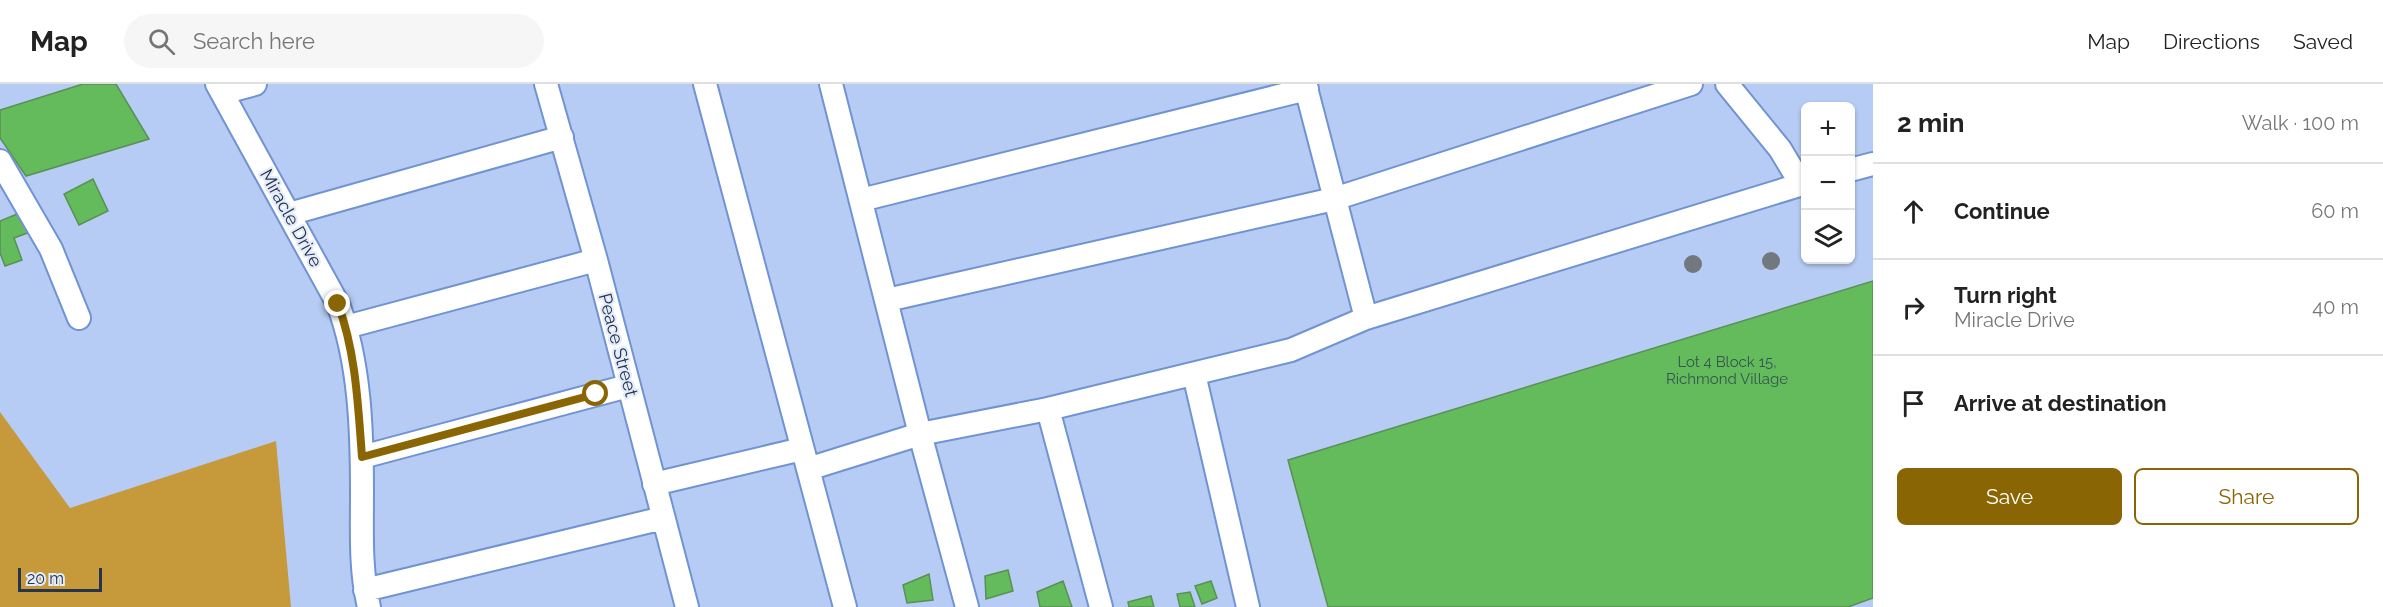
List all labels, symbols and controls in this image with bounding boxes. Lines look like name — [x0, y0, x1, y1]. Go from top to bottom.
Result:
search box — [124, 14, 544, 68]
text: Map — [30, 25, 88, 58]
icon: search — [145, 25, 178, 58]
text: Search here — [193, 28, 315, 54]
text: Map — [2087, 29, 2130, 54]
text: Directions — [2163, 29, 2260, 54]
text: Saved — [2293, 29, 2353, 54]
map controls — [1801, 102, 1855, 264]
button: + — [1801, 102, 1855, 156]
text: 2 min — [1897, 108, 1964, 138]
text: Walk · 100 m — [2242, 111, 2359, 135]
button: − — [1801, 156, 1855, 210]
street label: Miracle Drive — [256, 165, 327, 271]
icon: ahead — [1897, 195, 1930, 228]
text: Continue — [1954, 198, 2050, 224]
text: 60 m — [2311, 199, 2359, 223]
button: layers — [1801, 210, 1855, 264]
text: Turn right — [1954, 282, 2057, 308]
route end — [324, 290, 350, 316]
street label: Peace Street — [595, 291, 642, 399]
icon: right — [1897, 291, 1930, 324]
text: 40 m — [2312, 295, 2359, 319]
text: Miracle Drive — [1954, 308, 2075, 332]
house number: Lot 4 Block 15, Richmond Village — [1666, 353, 1788, 388]
route start — [582, 380, 608, 406]
icon: arrive — [1897, 387, 1930, 420]
text: Arrive at destination — [1954, 390, 2167, 416]
button: Save — [1897, 468, 2122, 525]
button: Share — [2134, 468, 2359, 525]
scale bar — [18, 565, 102, 592]
text: 20 m — [27, 569, 64, 588]

